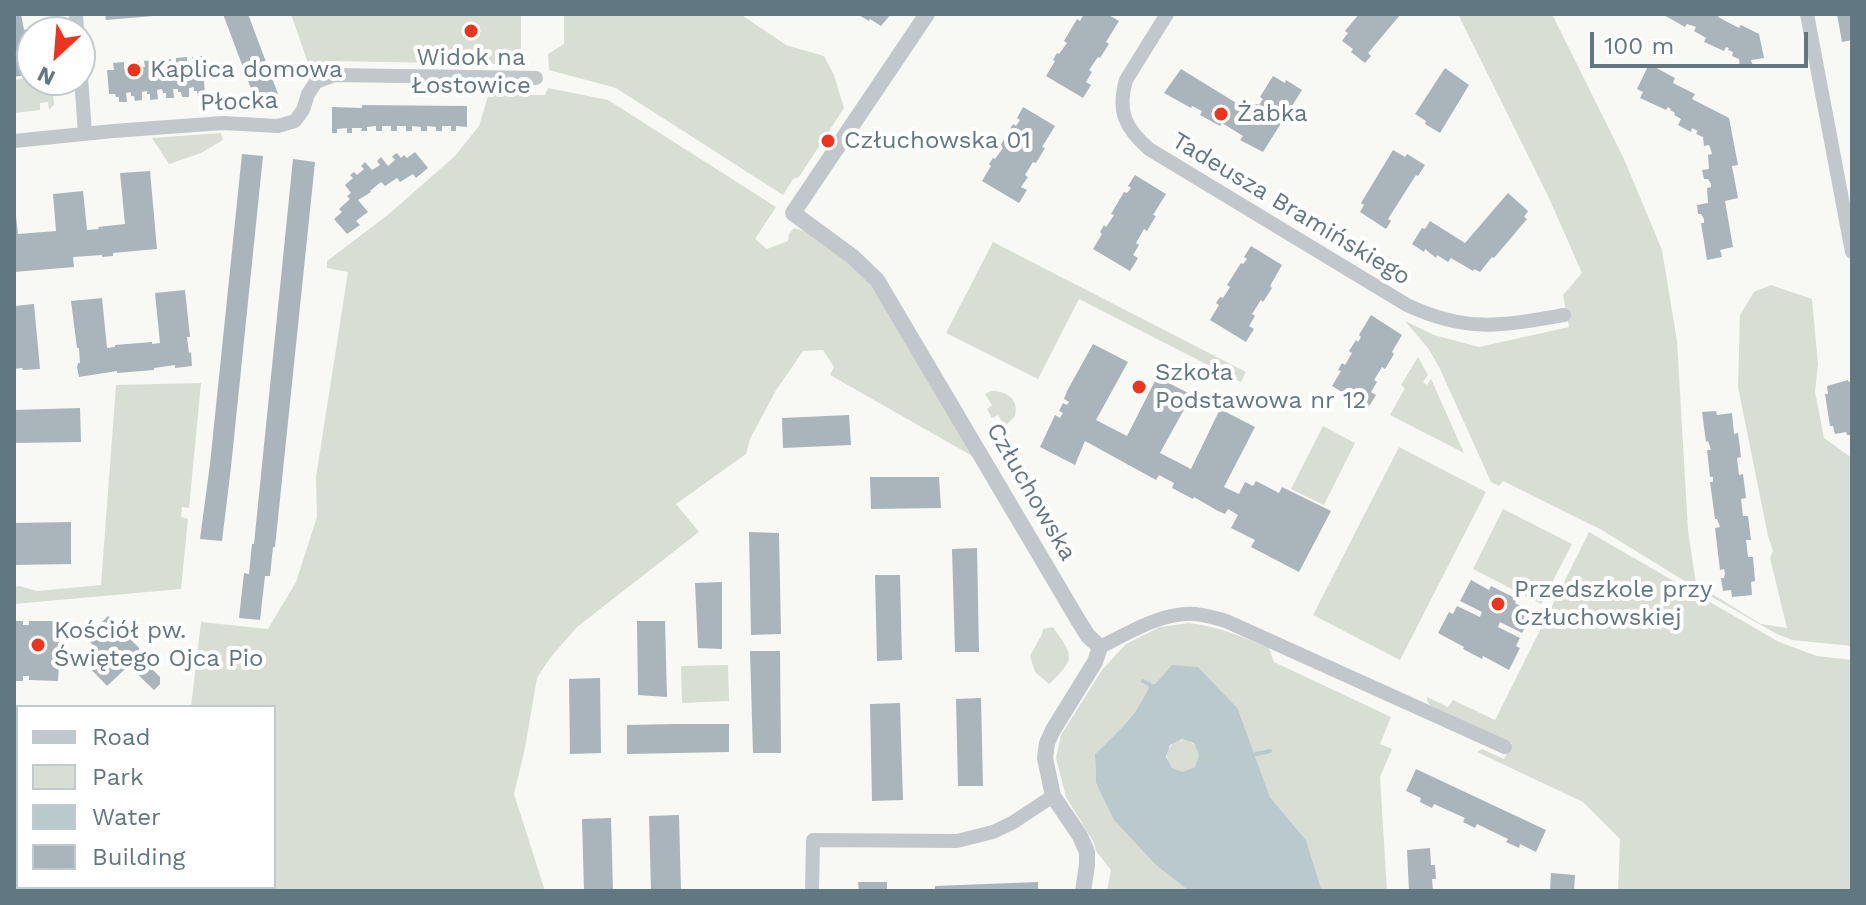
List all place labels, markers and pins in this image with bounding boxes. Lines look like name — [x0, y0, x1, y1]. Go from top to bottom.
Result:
marker: Widok na Łostowice — [462, 22, 480, 40]
place label: Widok na Łostowice — [411, 44, 531, 100]
place label: Kaplica domowa — [150, 56, 343, 84]
marker: Kaplica domowa — [125, 61, 143, 79]
place label: Żabka — [1237, 100, 1308, 128]
marker: Żabka — [1212, 105, 1230, 123]
place label: Człuchowska 01 — [844, 127, 1031, 155]
marker: Człuchowska 01 — [819, 132, 837, 150]
place label: Szkoła Podstawowa nr 12 — [1155, 359, 1366, 415]
marker: Szkoła Podstawowa nr 12 — [1130, 378, 1148, 396]
place label: Przedszkole przy Człuchowskiej — [1514, 576, 1712, 632]
marker: Przedszkole przy Człuchowskiej — [1489, 595, 1507, 613]
place label: Kościół pw. Świętego Ojca Pio — [54, 617, 263, 673]
marker: Kościół pw. Świętego Ojca Pio — [29, 636, 47, 654]

